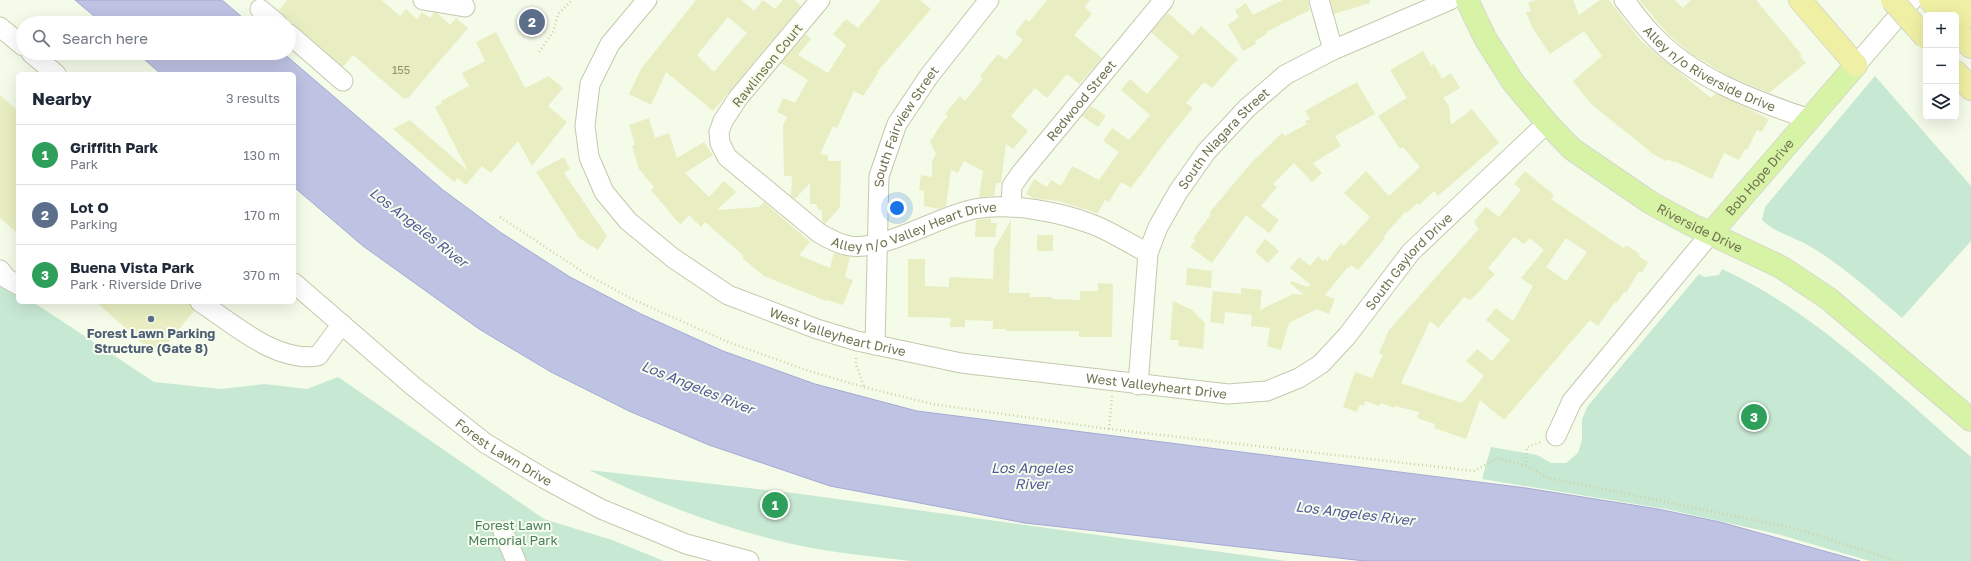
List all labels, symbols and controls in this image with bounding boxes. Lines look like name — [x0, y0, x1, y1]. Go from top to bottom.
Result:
pin: 2 — [519, 7, 545, 37]
map controls — [1923, 12, 1959, 120]
button: + — [1923, 12, 1959, 48]
search box — [16, 16, 296, 60]
street label: Rawlinson Court — [728, 20, 806, 110]
street label: Alley n/o Riverside Drive — [1640, 22, 1778, 115]
icon: search — [30, 27, 52, 49]
text: Search here — [62, 29, 148, 47]
button: − — [1923, 48, 1959, 84]
street label: Redwood Street — [1043, 57, 1119, 144]
house number: 155 — [392, 63, 410, 76]
street label: South Fairview Street — [870, 63, 942, 188]
street label: South Niagara Street — [1174, 84, 1272, 192]
button: layers — [1923, 84, 1959, 120]
text: Nearby — [32, 88, 92, 109]
text: 3 results — [226, 90, 280, 106]
street label: Bob Hope Drive — [1722, 135, 1797, 219]
text: Griffith Park — [70, 138, 158, 156]
text: 1 — [42, 147, 48, 163]
text: 130 m — [243, 147, 280, 163]
text: Park — [70, 156, 98, 172]
water label: Los Angeles River — [367, 183, 473, 272]
text: Lot O — [70, 198, 109, 216]
your location — [887, 198, 907, 218]
street label: Alley n/o Valley Heart Drive — [829, 199, 997, 255]
street label: Riverside Drive — [1654, 200, 1745, 256]
text: 2 — [41, 207, 49, 223]
text: 170 m — [244, 207, 280, 223]
street label: South Gaylord Drive — [1362, 209, 1455, 313]
text: Parking — [70, 216, 118, 232]
text: Buena Vista Park — [70, 258, 195, 276]
text: 3 — [41, 267, 49, 283]
text: 370 m — [243, 267, 280, 283]
text: Park · Riverside Drive — [70, 276, 202, 292]
street label: West Valleyheart Drive — [767, 304, 907, 359]
marker: Forest Lawn Parking Structure (Gate 8) — [146, 314, 156, 324]
place label: Forest Lawn Parking Structure (Gate 8) — [87, 325, 215, 356]
water label: Los Angeles River — [639, 357, 759, 418]
street label: West Valleyheart Drive — [1085, 370, 1228, 402]
pin: 3 — [1741, 402, 1767, 432]
street label: Forest Lawn Drive — [452, 415, 555, 489]
water label: Los Angeles River — [991, 459, 1073, 492]
pin: 1 — [762, 490, 788, 520]
water label: Los Angeles River — [1295, 497, 1418, 529]
park label: Forest Lawn Memorial Park — [468, 517, 558, 548]

